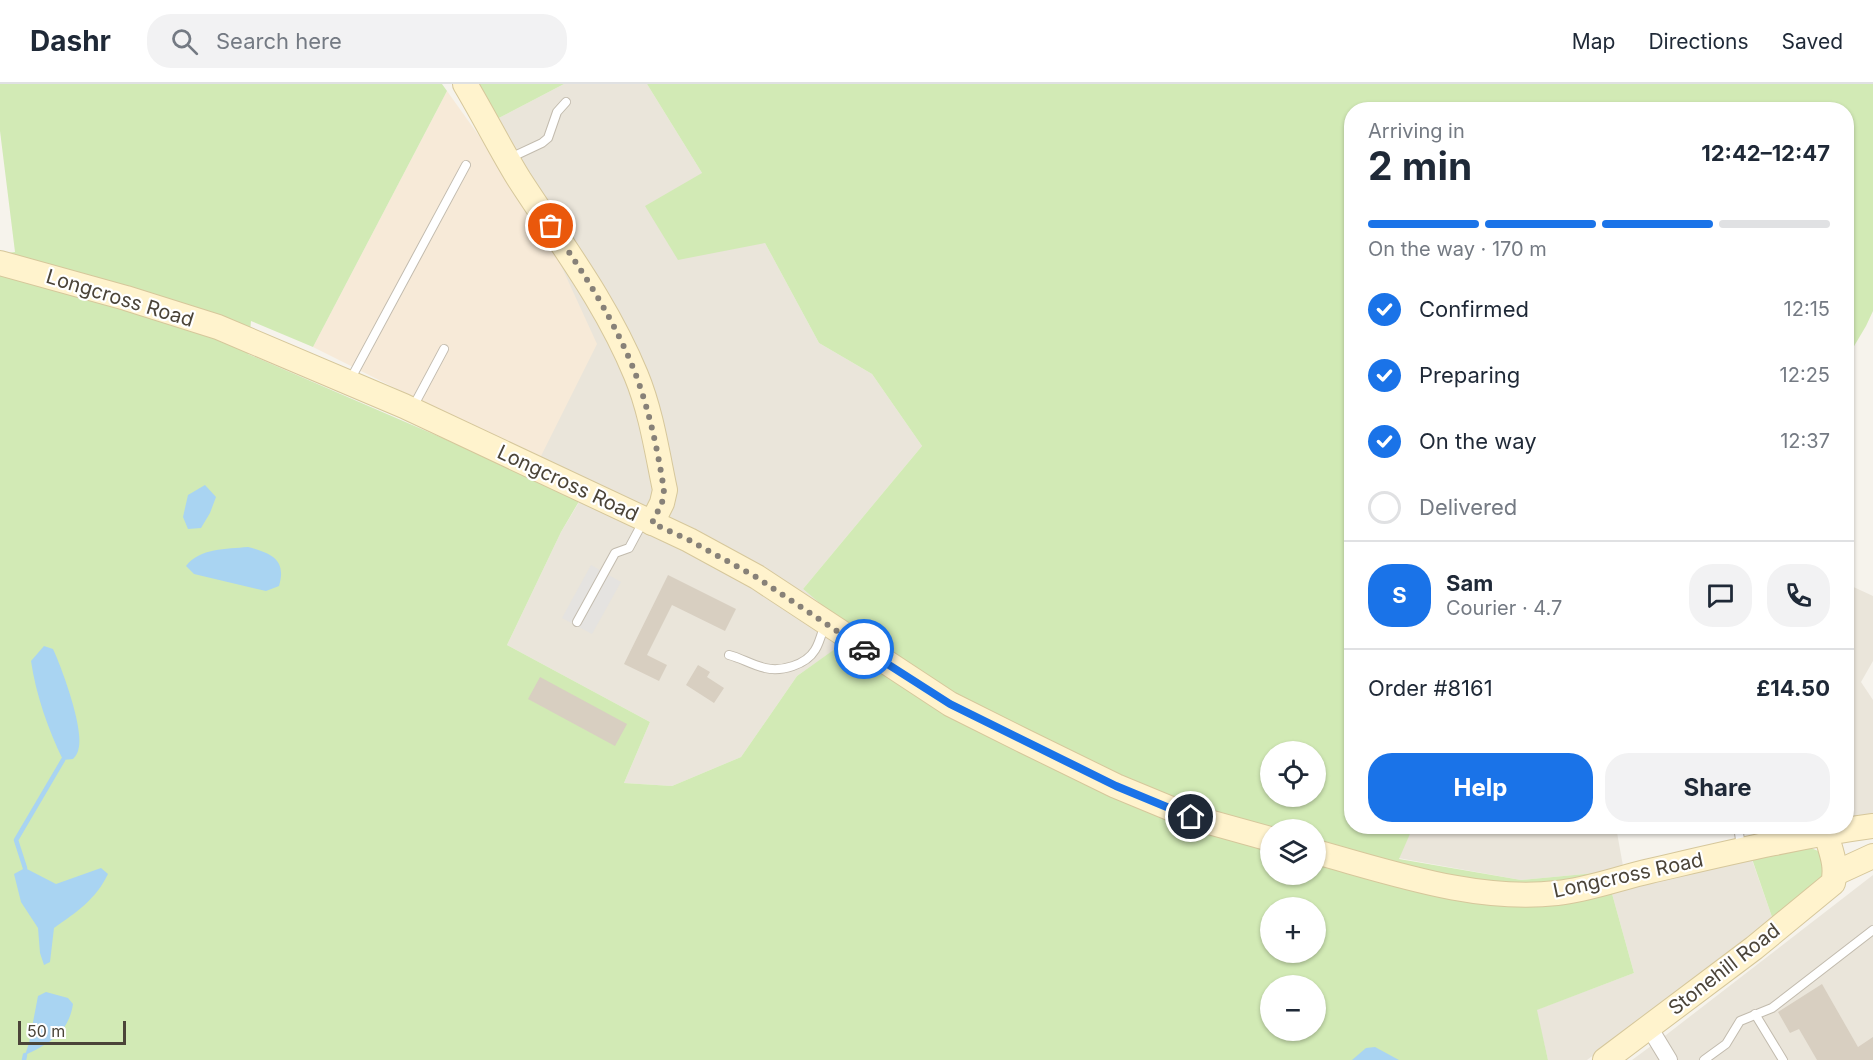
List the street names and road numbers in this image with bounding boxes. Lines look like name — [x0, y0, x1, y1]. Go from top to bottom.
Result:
street label: Longcross Road — [43, 264, 197, 332]
street label: Longcross Road — [494, 440, 642, 526]
street label: Longcross Road — [1551, 847, 1705, 903]
street label: Stonehill Road — [1663, 918, 1785, 1020]

